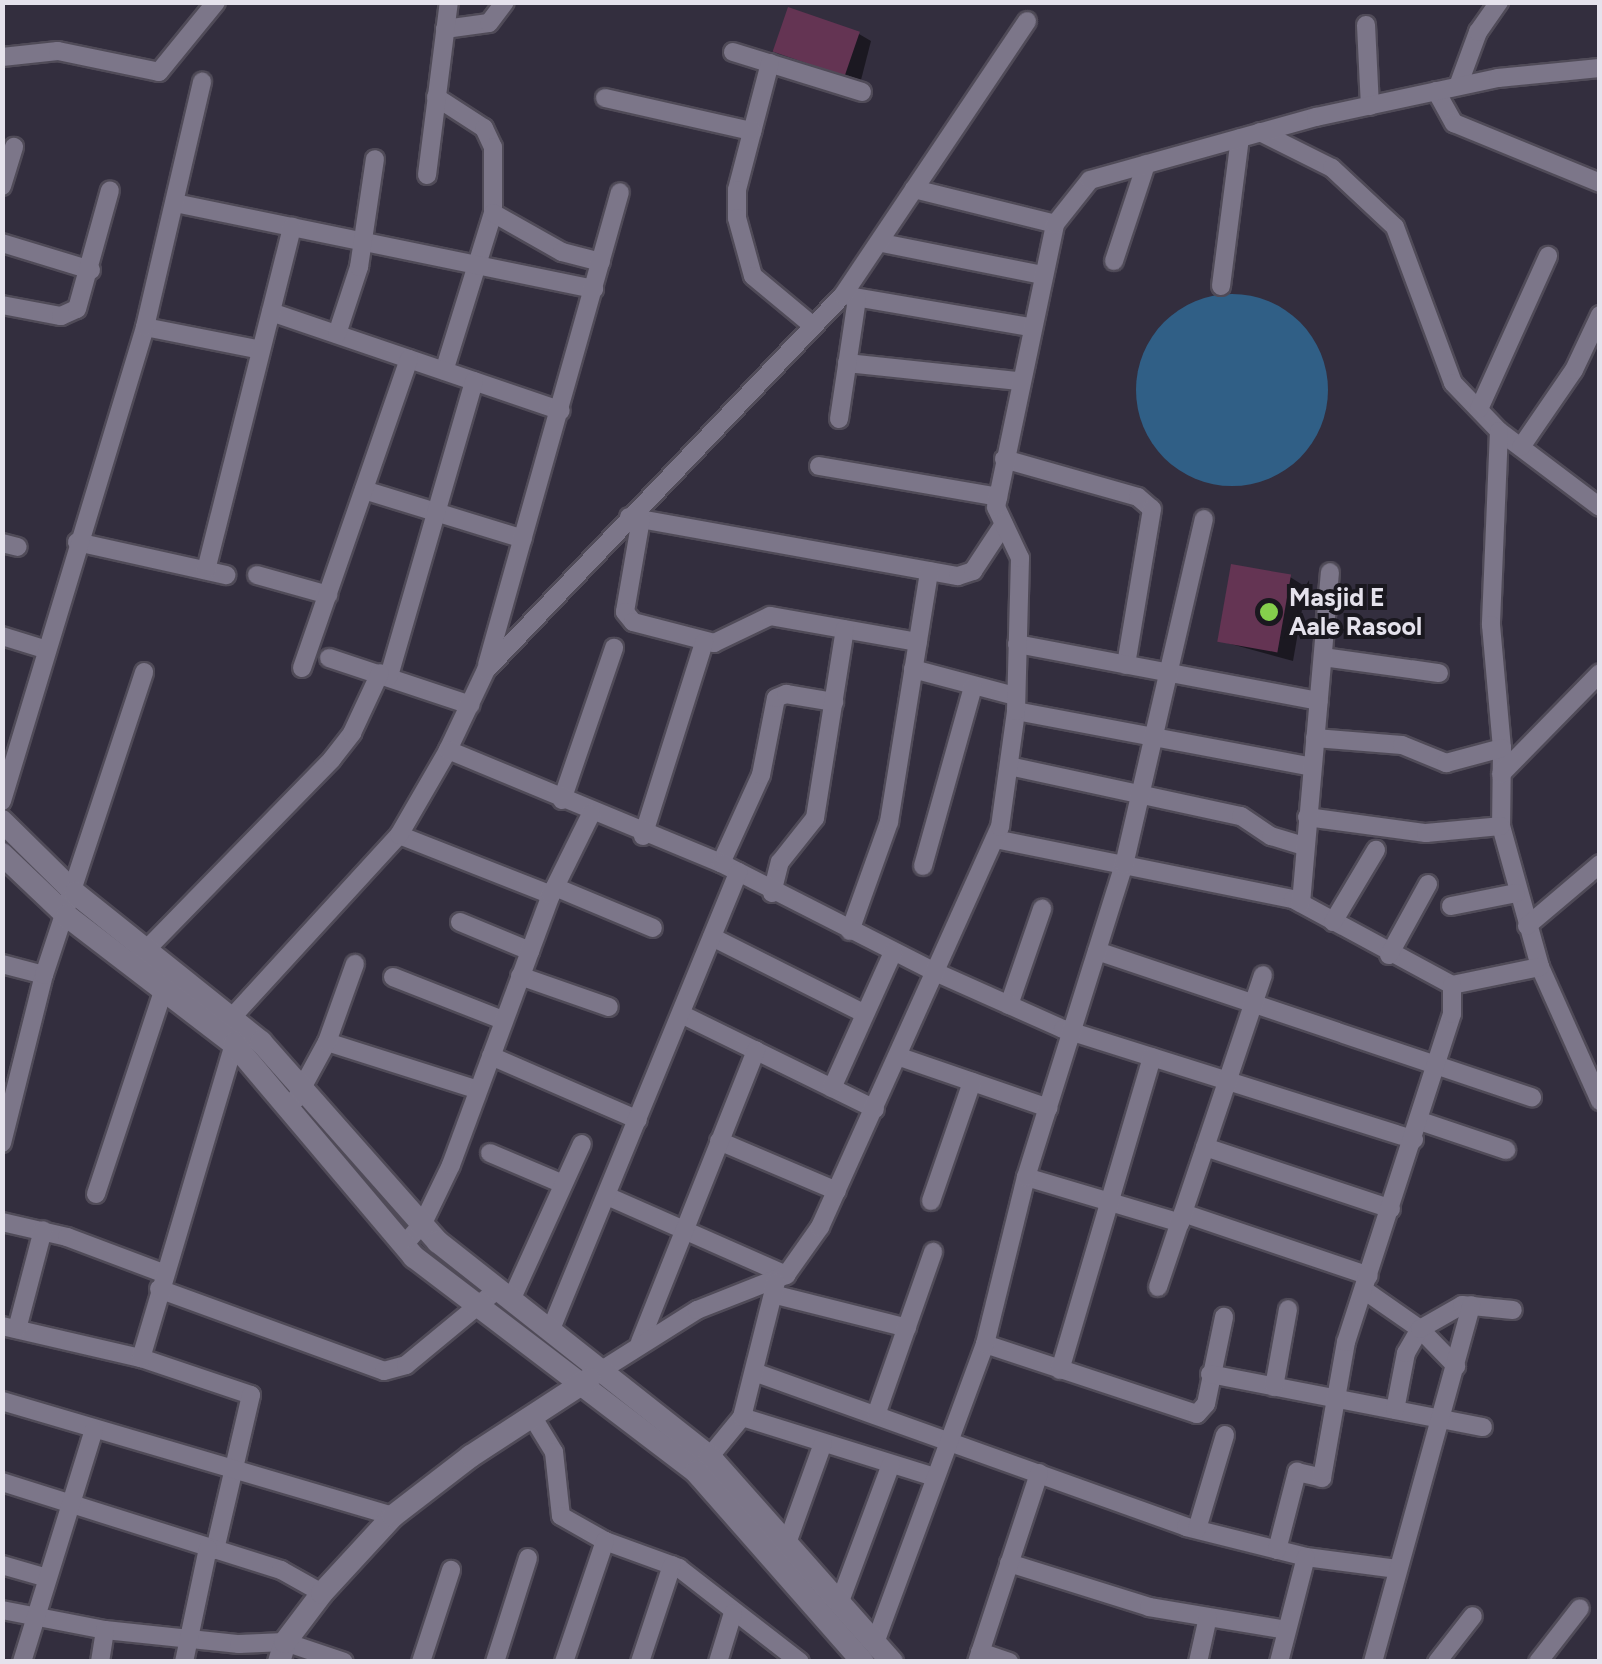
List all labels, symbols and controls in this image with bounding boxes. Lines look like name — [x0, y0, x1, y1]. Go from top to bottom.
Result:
place label: Masjid E Aale Rasool — [1289, 583, 1422, 642]
marker: Masjid E Aale Rasool — [1258, 601, 1280, 623]

